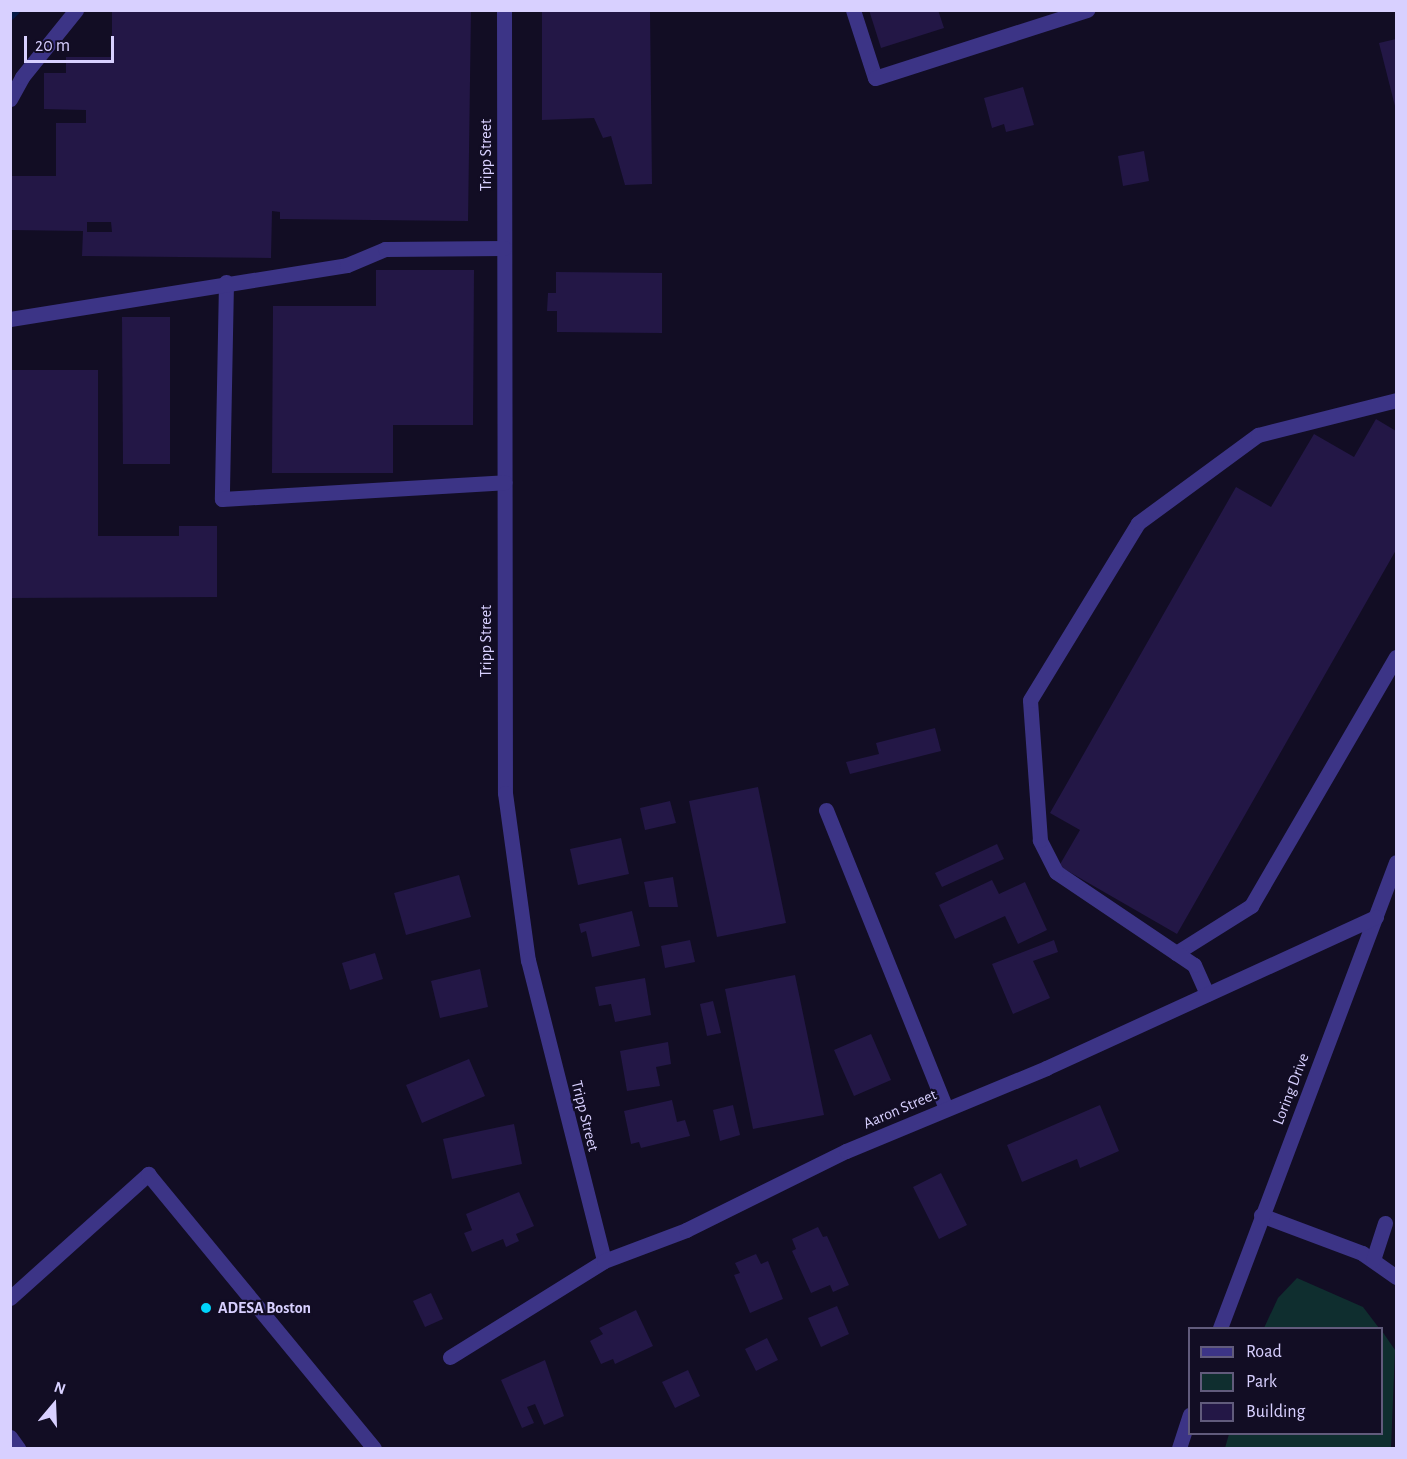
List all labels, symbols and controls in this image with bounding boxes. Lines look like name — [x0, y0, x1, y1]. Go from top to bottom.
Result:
scale bar — [27, 24, 117, 62]
text: 20 m — [35, 37, 70, 55]
street label: Tripp Street — [476, 119, 496, 191]
street label: Tripp Street — [476, 605, 496, 677]
street label: Loring Drive — [1269, 1050, 1313, 1128]
street label: Tripp Street — [567, 1079, 603, 1153]
street label: Aaron Street — [860, 1085, 940, 1133]
place label: ADESA Boston — [218, 1298, 311, 1318]
marker: ADESA Boston — [199, 1301, 213, 1315]
legend — [1188, 1327, 1383, 1435]
text: Road — [1246, 1343, 1282, 1361]
text: Park — [1246, 1373, 1277, 1391]
north arrow — [24, 1375, 84, 1435]
text: N — [52, 1379, 68, 1397]
text: Building — [1246, 1403, 1305, 1421]

